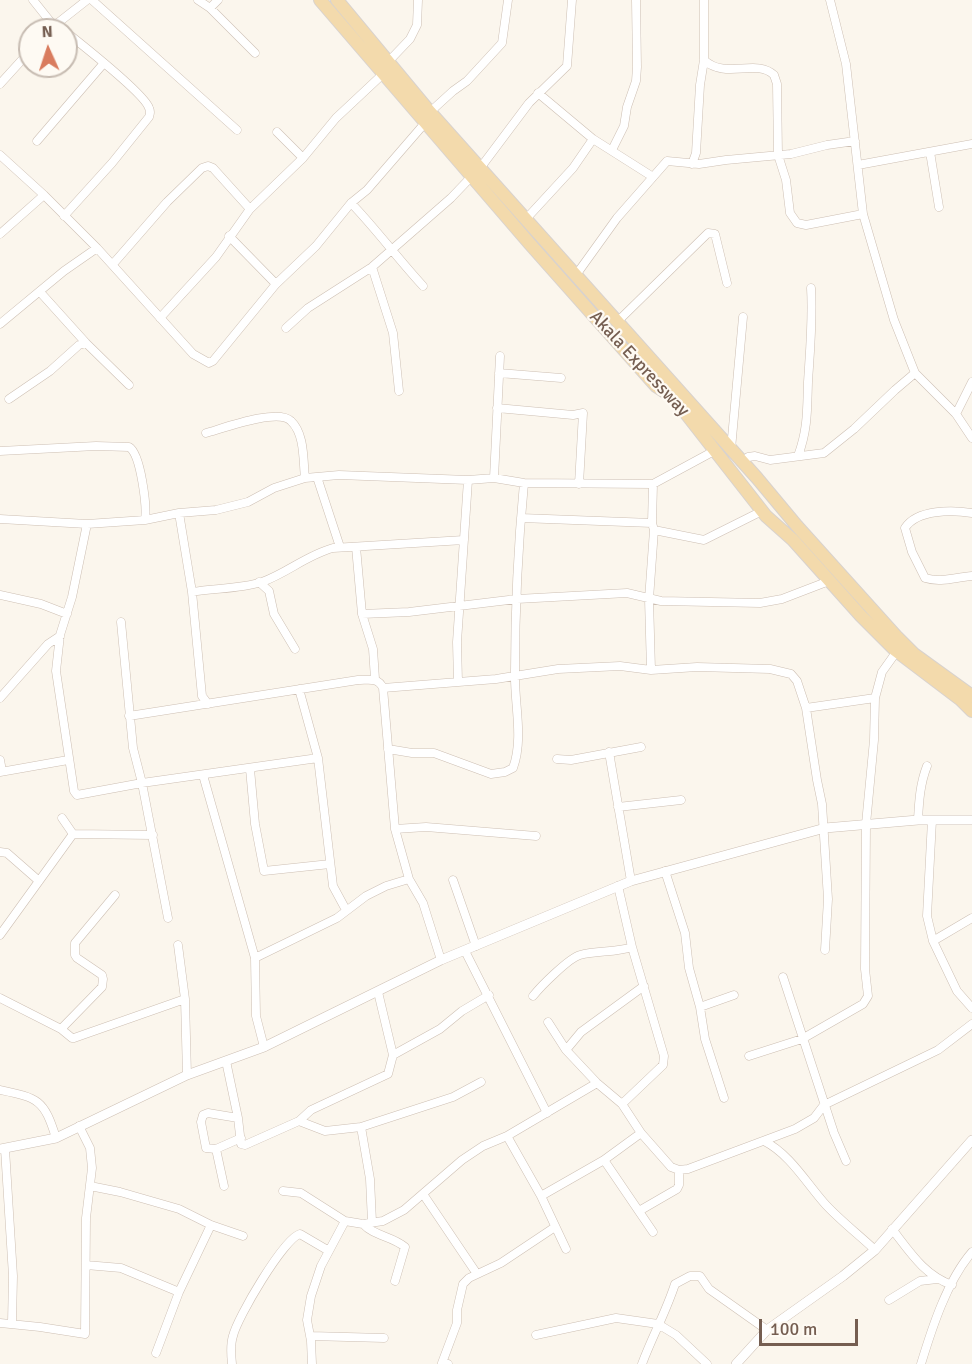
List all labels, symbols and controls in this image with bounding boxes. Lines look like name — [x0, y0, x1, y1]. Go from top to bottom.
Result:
north arrow — [18, 18, 78, 78]
text: N — [41, 22, 53, 42]
street label: Akala Expressway — [584, 307, 694, 421]
scale bar — [762, 1307, 861, 1345]
text: 100 m — [770, 1318, 817, 1340]

